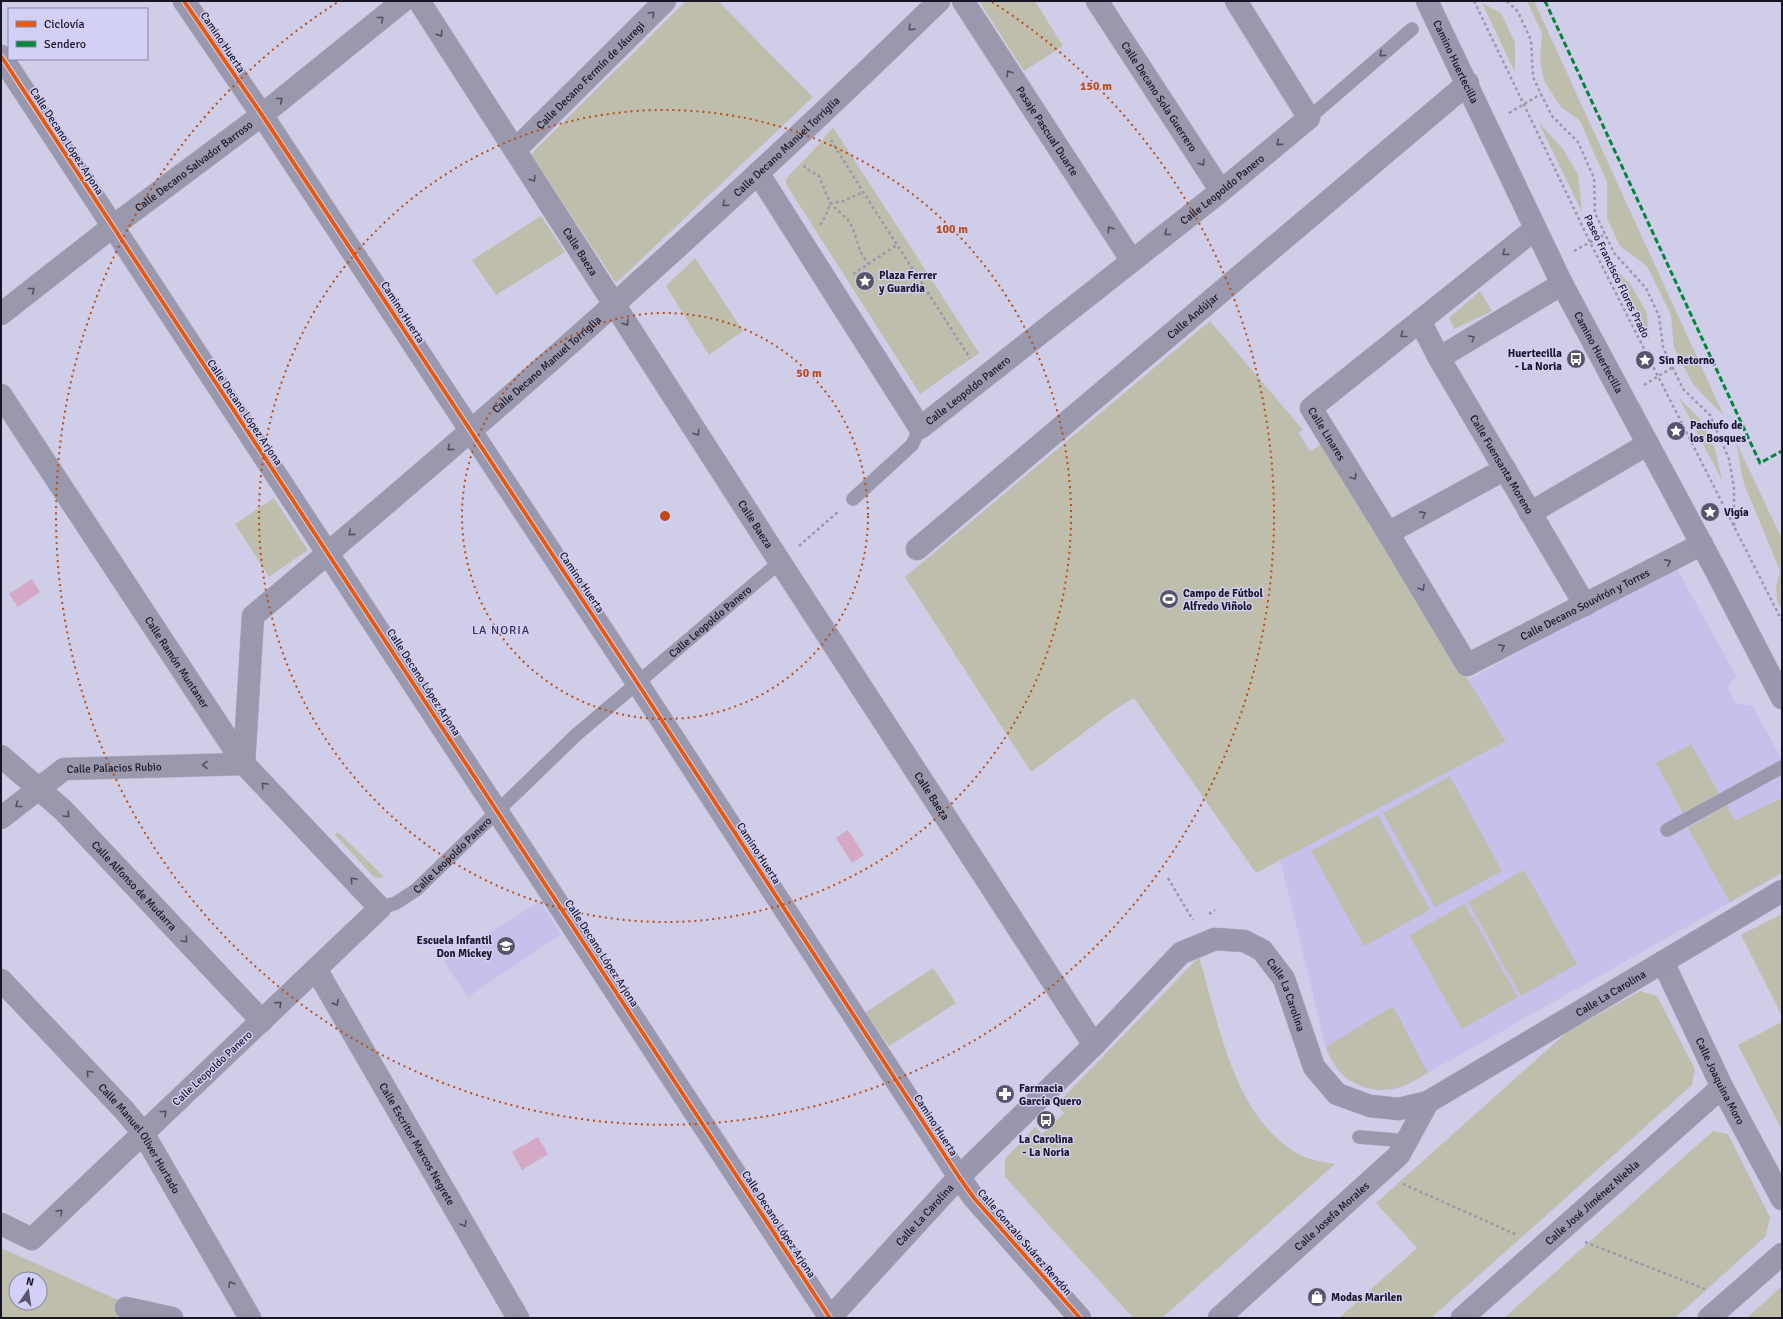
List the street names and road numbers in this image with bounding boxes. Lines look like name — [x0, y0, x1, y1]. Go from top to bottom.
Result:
street label: Camino Huerta — [197, 9, 248, 76]
street label: Camino Huertecilla — [1430, 18, 1481, 106]
street label: Calle Decano Fermín de Jáuregi — [534, 19, 647, 132]
street label: Calle Decano Sola Guerrero — [1118, 39, 1200, 154]
street label: Pasaje Pascual Duarte — [1013, 84, 1081, 178]
street label: Calle Decano López Arjona — [27, 85, 106, 198]
street label: Calle Decano Manuel Torriglia — [731, 94, 843, 200]
street label: Calle Decano Salvador Barroso — [132, 118, 256, 215]
street label: Calle Leopoldo Panero — [1178, 152, 1267, 228]
street label: Paseo Francisco Flores Prado — [1581, 212, 1652, 340]
street label: Calle Baeza — [560, 225, 600, 279]
street label: Camino Huerta — [378, 279, 428, 346]
street label: Calle Andújar — [1164, 291, 1221, 342]
street label: Camino Huertecilla — [1571, 309, 1626, 396]
street label: Calle Decano Manuel Torriglia — [490, 313, 604, 416]
street label: Calle Leopoldo Panero — [923, 353, 1013, 428]
street label: Calle Decano López Arjona — [204, 357, 285, 468]
street label: Calle Linares — [1305, 405, 1348, 463]
street label: Calle Fuensanta Moreno — [1467, 412, 1536, 517]
street label: Calle Baeza — [735, 498, 776, 551]
street label: Camino Huerta — [556, 549, 607, 616]
street label: Calle Decano Souvirón y Torres — [1518, 566, 1652, 643]
street label: Calle Leopoldo Panero — [666, 583, 755, 661]
street label: Calle Ramón Muntaner — [142, 614, 212, 711]
street label: Calle Decano López Arjona — [384, 626, 463, 739]
street label: Calle Palacios Rubio — [67, 760, 162, 776]
street label: Calle Baeza — [911, 770, 952, 823]
street label: Calle Leopoldo Panero — [410, 814, 495, 896]
street label: Camino Huerta — [734, 820, 784, 887]
street label: Calle Alfonso de Mudarra — [89, 838, 179, 934]
street label: Calle Decano López Arjona — [562, 897, 641, 1010]
street label: Calle La Carolina — [1264, 956, 1308, 1034]
street label: Calle La Carolina — [1573, 967, 1649, 1020]
street label: Calle Leopoldo Panero — [170, 1028, 255, 1109]
street label: Calle Joaquina Moro — [1693, 1036, 1747, 1127]
street label: Calle Escritor Marcos Negrete — [376, 1080, 457, 1208]
street label: Calle Manuel Oliver Hurtado — [95, 1081, 183, 1196]
street label: Camino Huerta — [911, 1092, 961, 1159]
street label: Calle José Jiménez Niebla — [1543, 1157, 1642, 1248]
street label: Calle Decano López Arjona — [739, 1168, 818, 1281]
street label: Calle Josefa Morales — [1292, 1179, 1372, 1254]
street label: Calle La Carolina — [893, 1181, 957, 1249]
street label: Calle Gonzalo Suárez Rendón — [975, 1186, 1074, 1298]

